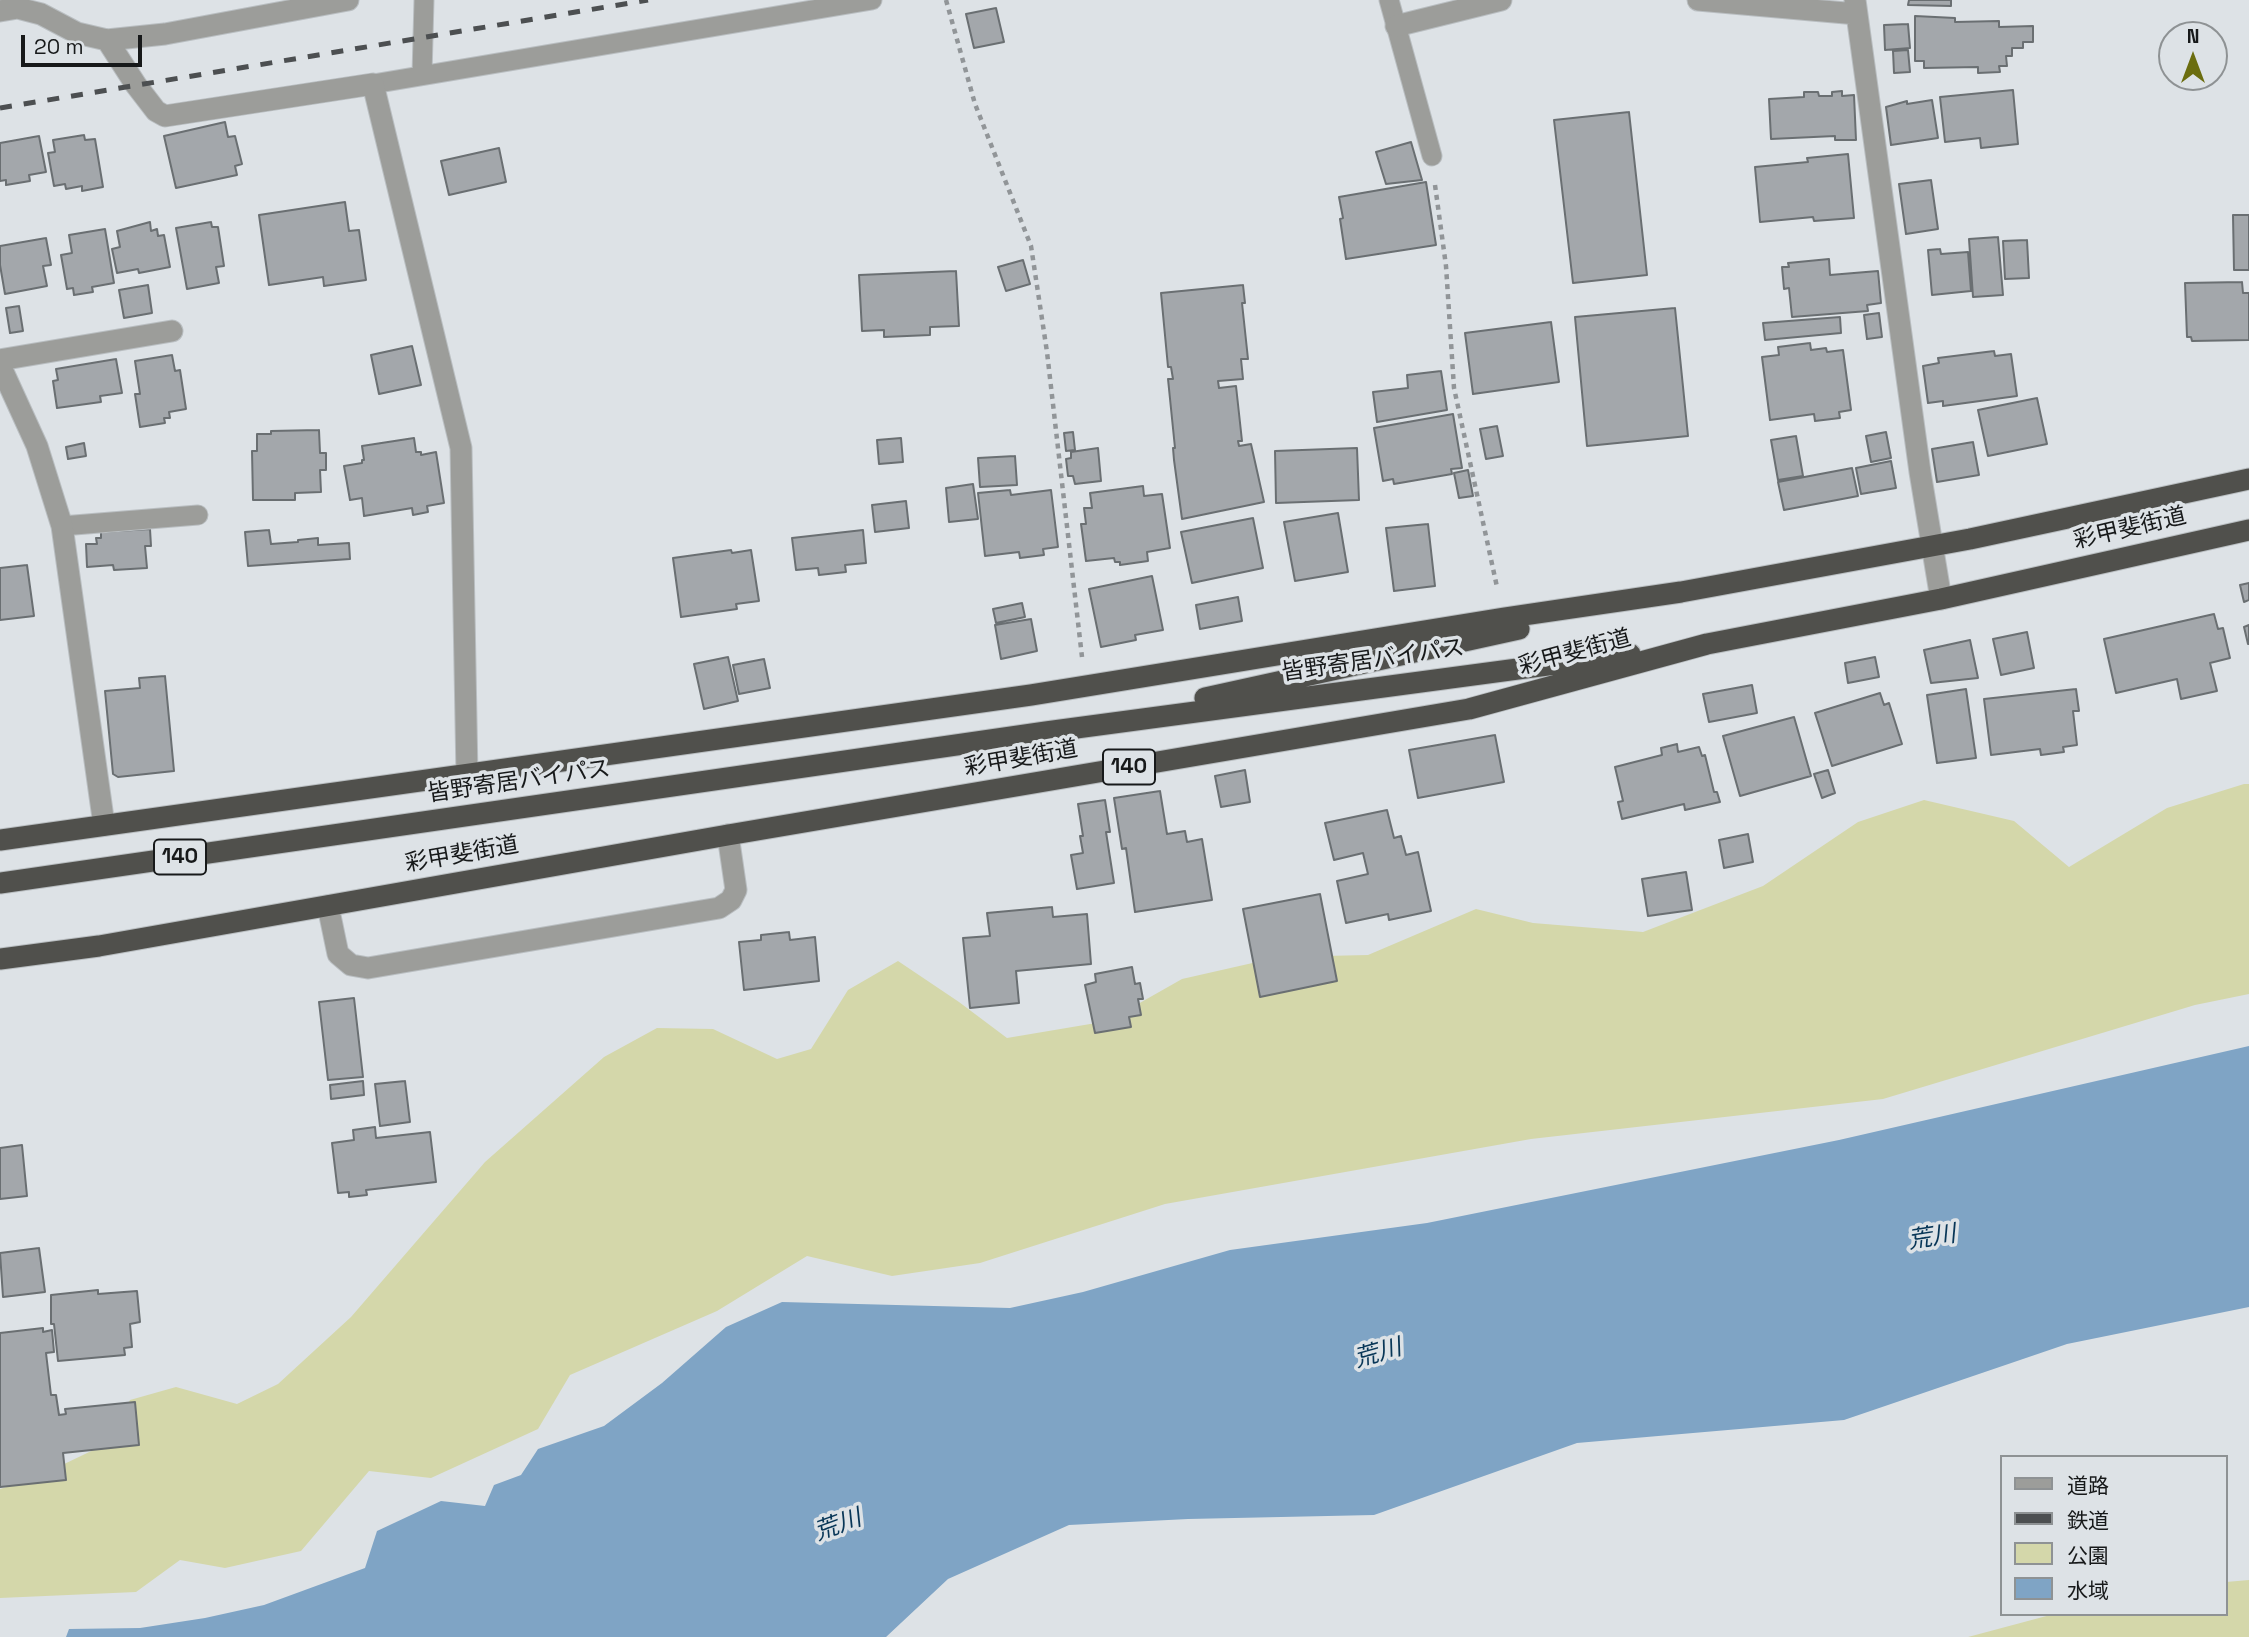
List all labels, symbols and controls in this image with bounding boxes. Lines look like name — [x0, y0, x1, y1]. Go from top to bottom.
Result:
scale bar — [24, 21, 145, 65]
north arrow — [2158, 21, 2228, 91]
text: N — [2187, 24, 2199, 49]
text: 20 m — [34, 33, 84, 60]
street label: 彩甲斐街道 — [2071, 503, 2189, 555]
street label: 彩甲斐街道 — [1516, 625, 1634, 681]
street label: 皆野寄居バイパス — [1280, 635, 1466, 687]
street label: 彩甲斐街道 — [962, 735, 1080, 783]
road number: 140 — [1103, 750, 1155, 784]
street label: 皆野寄居バイパス — [426, 756, 612, 808]
street label: 彩甲斐街道 — [403, 831, 521, 879]
road number: 140 — [154, 840, 206, 874]
water label: 荒川 — [1906, 1220, 1958, 1256]
water label: 荒川 — [1351, 1334, 1405, 1374]
legend — [2000, 1455, 2228, 1616]
text: 道路 — [2067, 1472, 2109, 1499]
water label: 荒川 — [811, 1504, 865, 1548]
text: 鉄道 — [2067, 1507, 2109, 1534]
text: 公園 — [2067, 1542, 2109, 1569]
text: 水域 — [2067, 1577, 2109, 1604]

